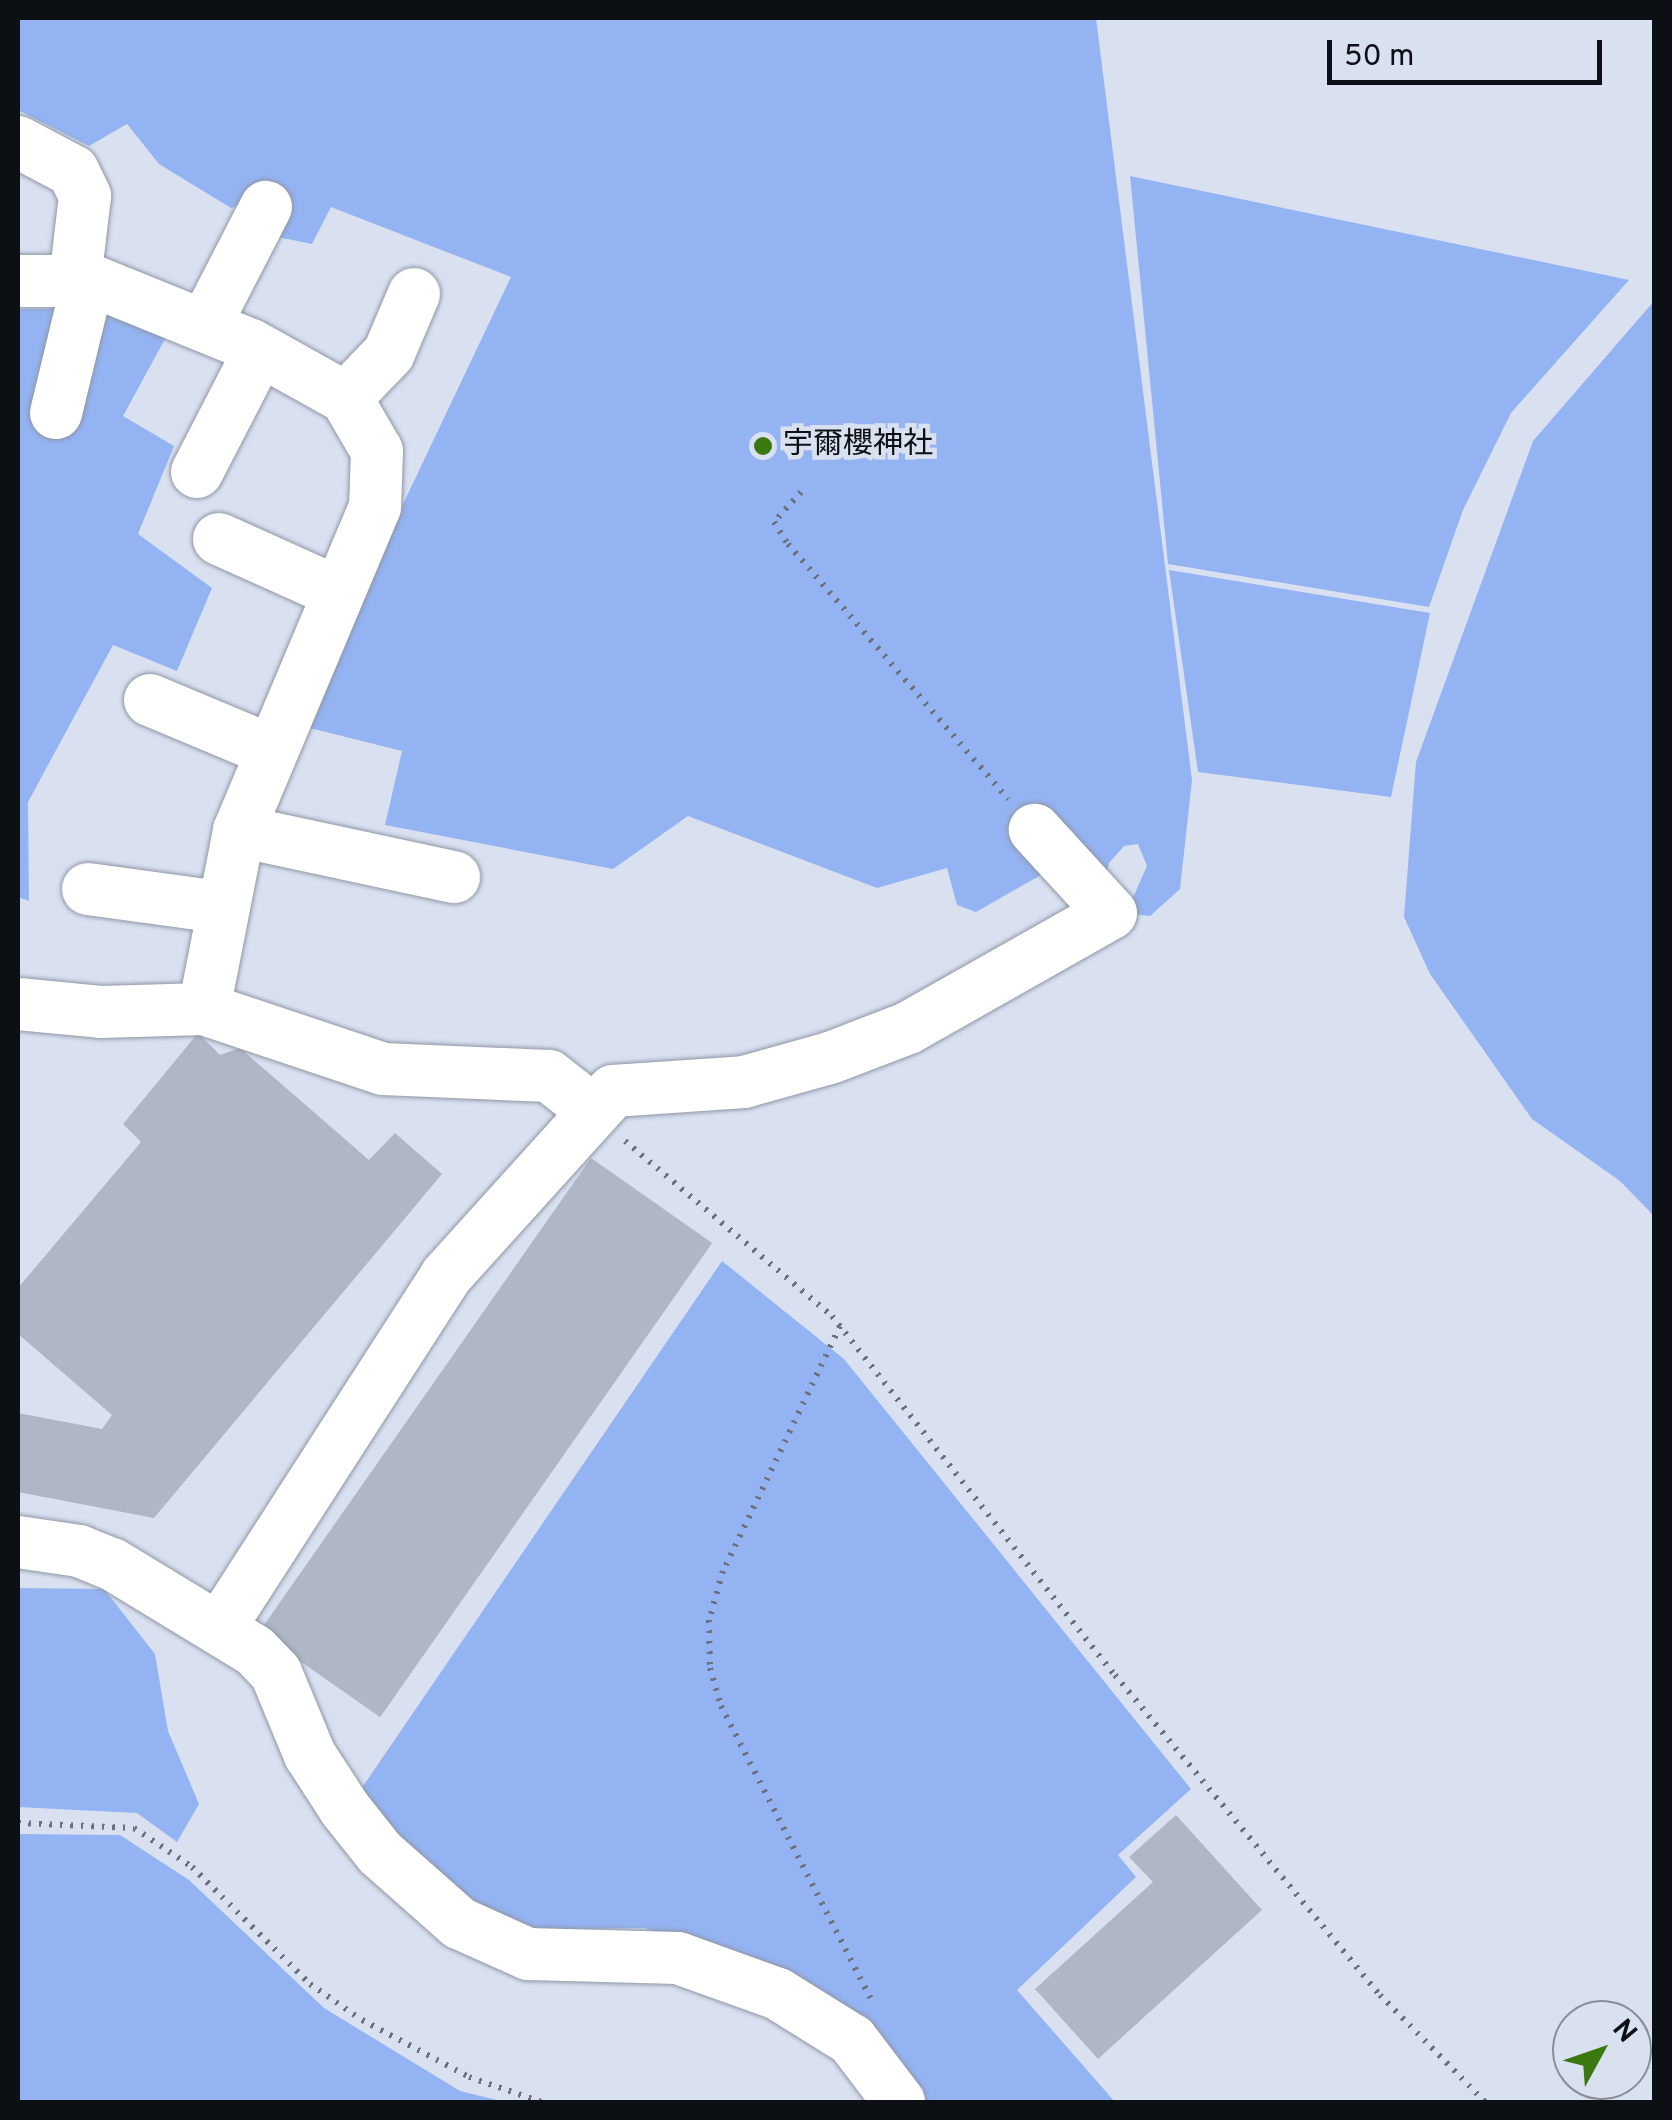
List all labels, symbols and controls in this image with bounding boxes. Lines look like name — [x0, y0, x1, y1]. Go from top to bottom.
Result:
scale bar — [1332, 20, 1607, 82]
text: 50 m — [1344, 39, 1414, 76]
place label: 宇爾櫻神社 — [783, 428, 933, 464]
marker: 宇爾櫻神社 — [752, 435, 774, 457]
north arrow — [1552, 2000, 1652, 2100]
text: N — [1603, 2013, 1644, 2051]

